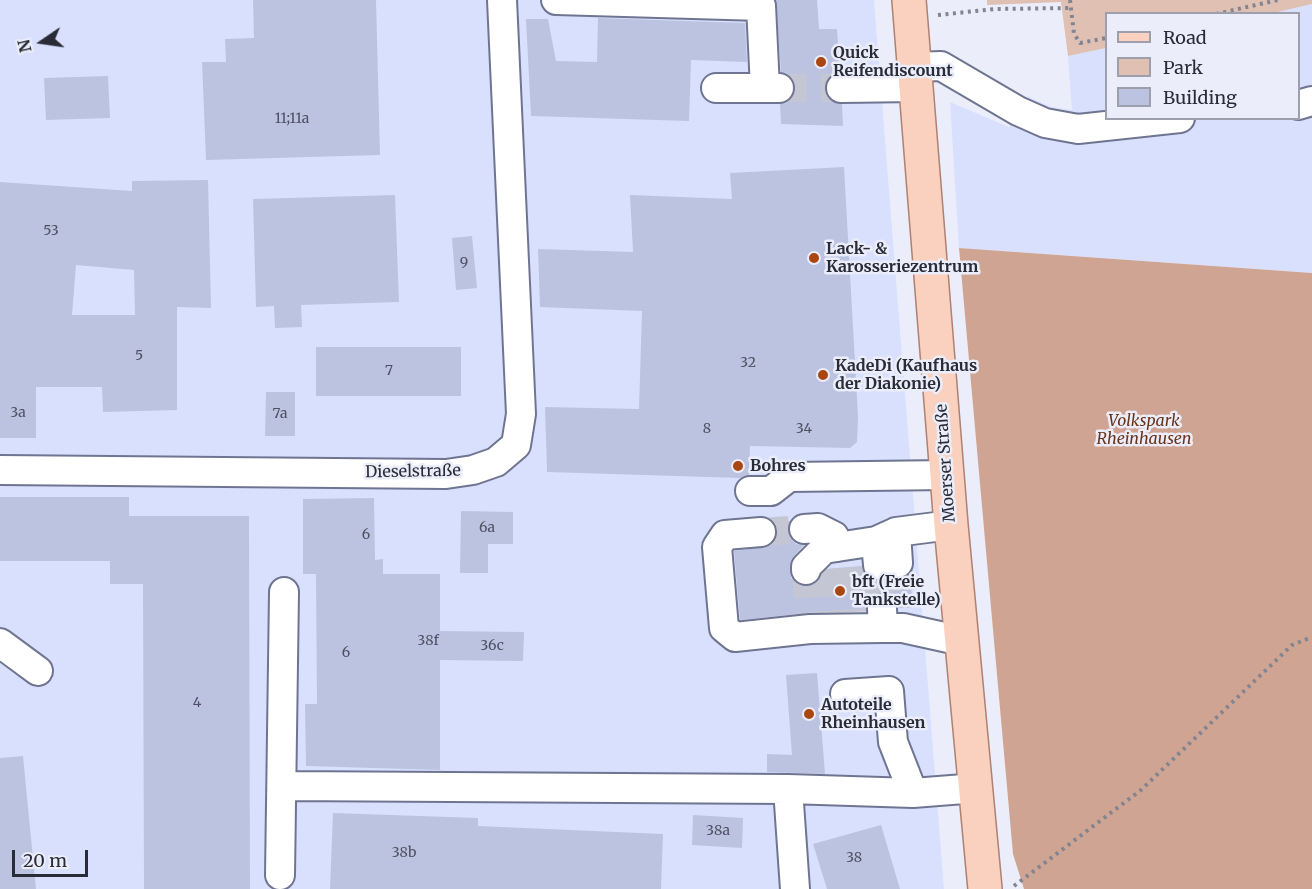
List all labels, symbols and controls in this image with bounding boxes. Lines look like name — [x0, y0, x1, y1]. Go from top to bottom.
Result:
north arrow — [12, 12, 72, 72]
legend — [1105, 12, 1300, 120]
text: Road — [1163, 26, 1207, 49]
text: N — [13, 38, 36, 54]
place label: Quick Reifendiscount — [833, 43, 953, 81]
marker: Quick Reifendiscount — [814, 55, 828, 69]
text: Park — [1163, 56, 1203, 79]
text: Building — [1163, 86, 1237, 109]
house number: 11;11a — [275, 111, 309, 127]
house number: 53 — [43, 223, 59, 239]
place label: Lack- & Karosseriezentrum — [826, 239, 978, 277]
marker: Lack- & Karosseriezentrum — [807, 251, 821, 265]
house number: 9 — [460, 255, 468, 271]
house number: 5 — [135, 348, 143, 364]
house number: 32 — [740, 355, 756, 371]
place label: KadeDi (Kaufhaus der Diakonie) — [835, 356, 977, 394]
house number: 7 — [385, 363, 393, 379]
marker: KadeDi (Kaufhaus der Diakonie) — [816, 368, 830, 382]
street label: Moerser Straße — [932, 403, 960, 523]
house number: 3a — [10, 405, 26, 421]
house number: 7a — [273, 406, 287, 422]
park label: Volkspark Rheinhausen — [1097, 411, 1191, 449]
house number: 8 — [703, 421, 711, 437]
house number: 34 — [796, 421, 812, 437]
place label: Bohres — [750, 456, 806, 476]
marker: Bohres — [731, 459, 745, 473]
street label: Dieselstraße — [365, 462, 461, 482]
house number: 6a — [479, 520, 495, 536]
house number: 6 — [362, 527, 370, 543]
place label: bft (Freie Tankstelle) — [852, 572, 941, 610]
marker: bft (Freie Tankstelle) — [833, 584, 847, 598]
house number: 38f — [417, 633, 439, 649]
house number: 36c — [480, 638, 504, 654]
house number: 6 — [342, 645, 350, 661]
house number: 4 — [193, 695, 201, 711]
place label: Autoteile Rheinhausen — [821, 695, 925, 733]
marker: Autoteile Rheinhausen — [802, 707, 816, 721]
house number: 38a — [706, 823, 730, 839]
scale bar — [15, 838, 92, 876]
house number: 38b — [392, 845, 416, 861]
text: 20 m — [23, 849, 67, 872]
house number: 38 — [846, 850, 862, 866]

